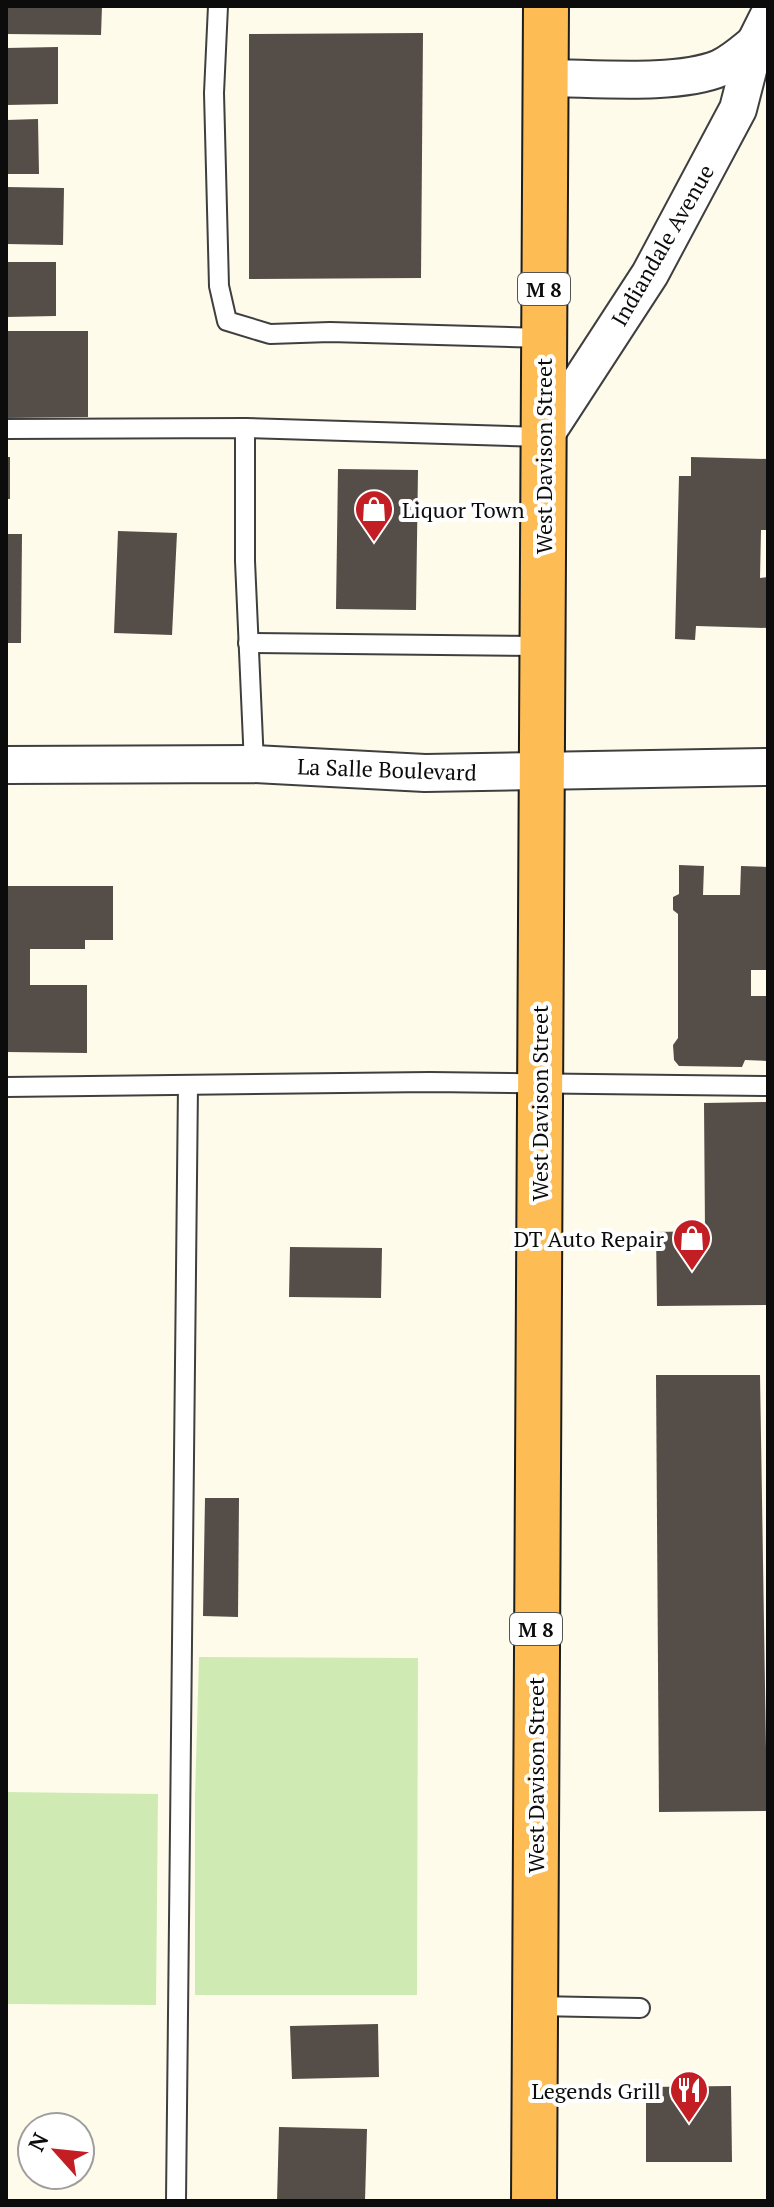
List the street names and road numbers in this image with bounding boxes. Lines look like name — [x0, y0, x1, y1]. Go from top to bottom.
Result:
street label: Indiandale Avenue — [604, 159, 720, 331]
road number: M 8 — [518, 273, 570, 305]
street label: West Davison Street — [529, 358, 558, 554]
street label: La Salle Boulevard — [297, 751, 477, 787]
street label: West Davison Street — [525, 1005, 554, 1201]
road number: M 8 — [510, 1613, 562, 1645]
street label: West Davison Street — [521, 1677, 550, 1873]

